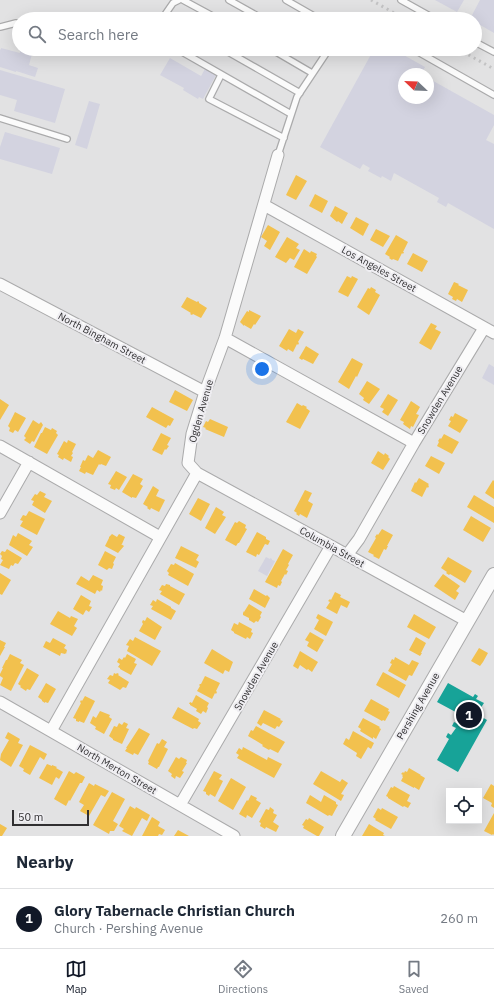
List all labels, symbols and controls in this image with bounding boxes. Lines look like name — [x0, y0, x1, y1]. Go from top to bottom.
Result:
search box — [12, 12, 482, 56]
icon: search — [26, 23, 48, 45]
text: Search here — [58, 25, 138, 44]
north arrow — [398, 68, 434, 104]
street label: Los Angeles Street — [339, 243, 419, 295]
street label: North Bingham Street — [56, 309, 149, 367]
your location — [252, 359, 272, 379]
street label: Snowden Avenue — [414, 363, 466, 437]
street label: Ogden Avenue — [186, 377, 216, 444]
street label: Columbia Street — [297, 524, 367, 570]
street label: Snowden Avenue — [231, 639, 281, 713]
street label: Pershing Avenue — [394, 670, 443, 742]
pin: 1 — [456, 700, 482, 730]
street label: North Merton Street — [75, 741, 160, 797]
map controls — [446, 788, 482, 824]
button: locate — [446, 788, 482, 824]
scale bar — [12, 808, 89, 827]
text: 50 m — [18, 810, 43, 824]
text: Nearby — [16, 851, 74, 873]
text: Glory Tabernacle Christian Church — [54, 901, 295, 920]
text: 1 — [25, 910, 33, 927]
text: 260 m — [440, 910, 478, 927]
text: Church · Pershing Avenue — [54, 920, 203, 937]
tab: Map — [65, 958, 87, 996]
tab: Directions — [218, 958, 268, 996]
tab: Saved — [399, 958, 429, 996]

